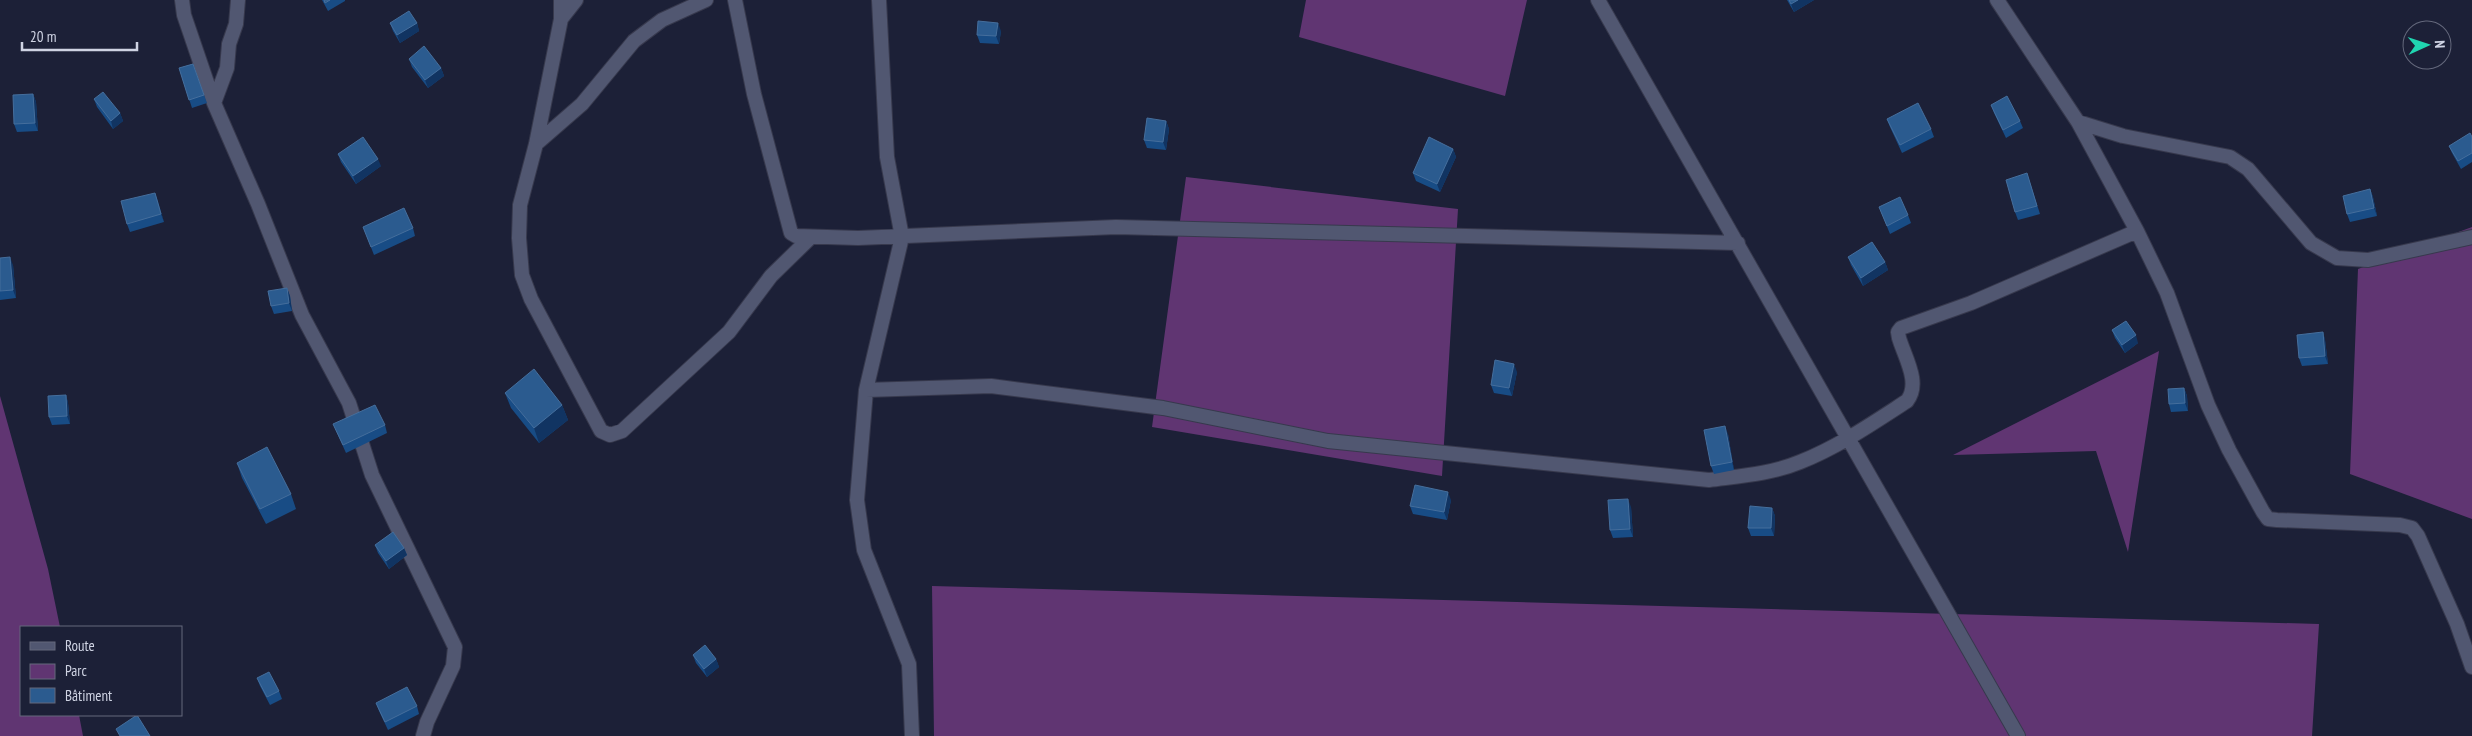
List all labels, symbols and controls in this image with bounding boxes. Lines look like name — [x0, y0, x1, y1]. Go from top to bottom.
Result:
scale bar — [22, 20, 138, 52]
north arrow — [2402, 20, 2452, 70]
text: 20 m — [30, 27, 56, 46]
text: N — [2431, 40, 2449, 49]
legend — [20, 626, 182, 716]
text: Route — [65, 636, 95, 655]
text: Parc — [65, 661, 87, 680]
text: Bâtiment — [65, 686, 112, 705]

